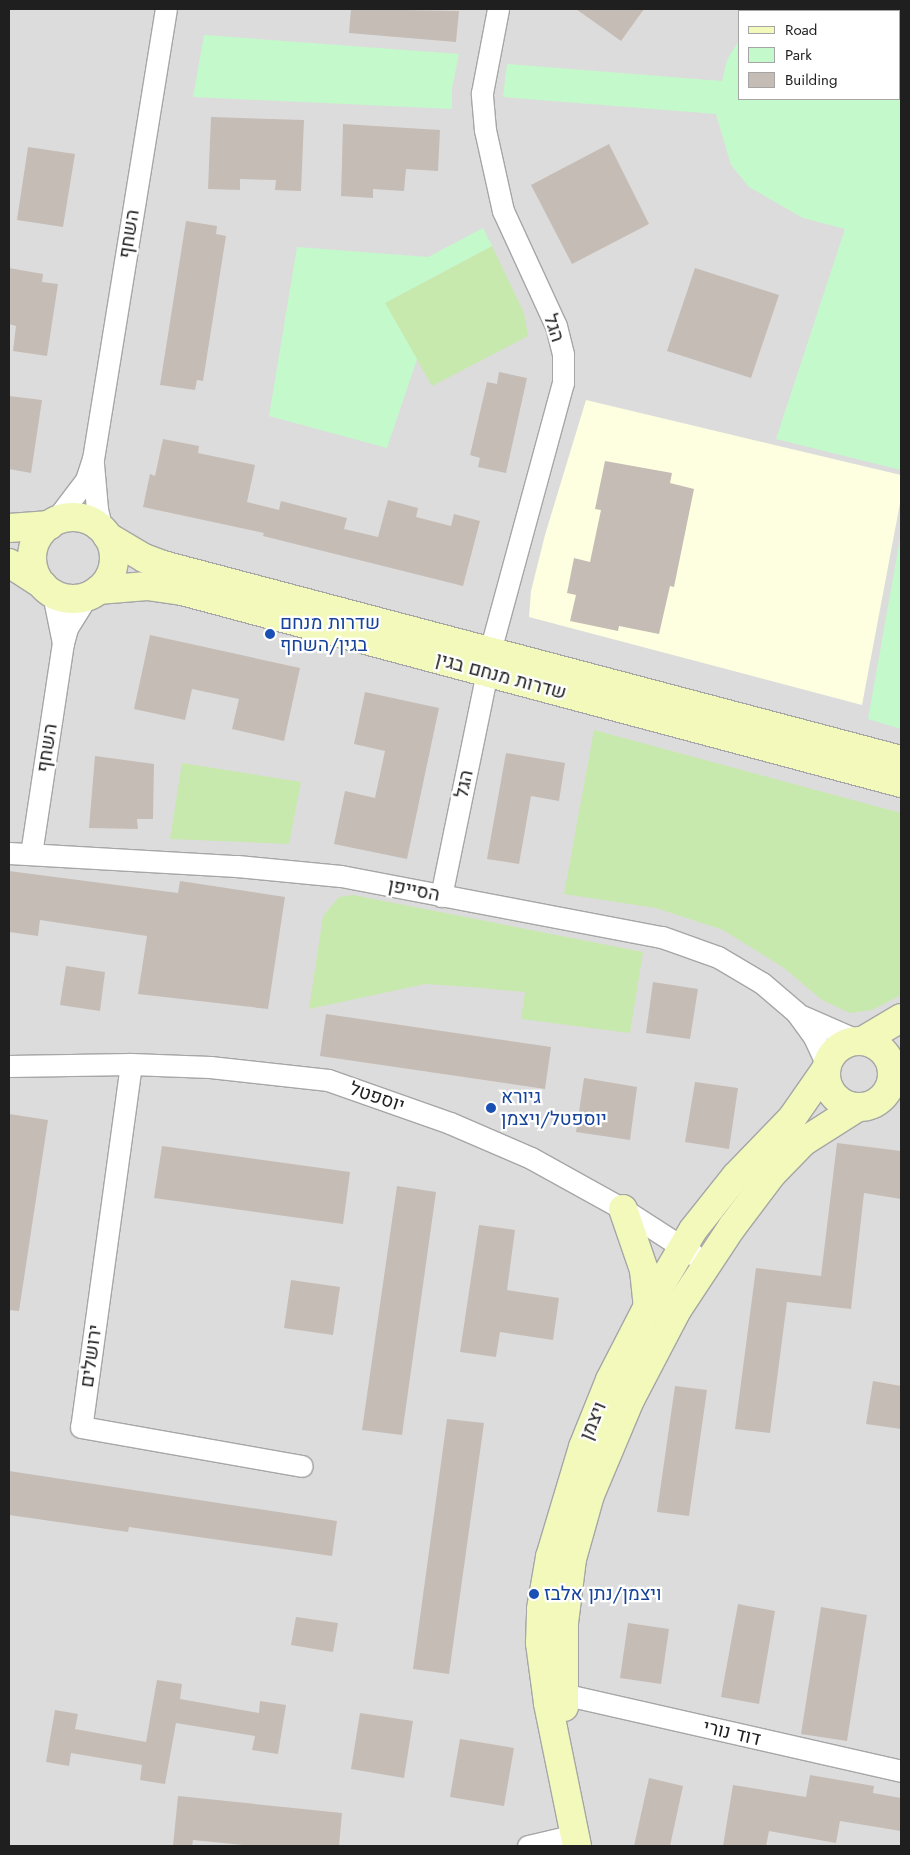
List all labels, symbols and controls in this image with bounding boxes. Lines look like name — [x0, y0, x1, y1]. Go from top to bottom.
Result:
legend — [738, 10, 900, 100]
text: Road — [785, 19, 817, 41]
text: Park — [785, 44, 812, 66]
text: Building — [785, 69, 837, 91]
street label: השחף — [114, 208, 144, 260]
street label: הגל — [539, 311, 569, 345]
place label: שדרות מנחם בגין/השחף — [280, 612, 380, 656]
marker: שדרות מנחם בגין/השחף — [264, 628, 276, 640]
street label: שדרות מנחם בגין — [433, 648, 569, 704]
street label: השחף — [32, 722, 62, 774]
street label: הגל — [450, 768, 478, 800]
street label: הסייפן — [386, 874, 442, 906]
street label: יוספטל — [346, 1077, 408, 1117]
place label: גיורא יוספטל/ויצמן — [501, 1086, 607, 1130]
marker: גיורא יוספטל/ויצמן — [485, 1102, 497, 1114]
street label: ירושלים — [75, 1323, 107, 1389]
street label: ויצמן — [575, 1398, 611, 1444]
place label: ויצמן/נתן אלבז — [544, 1583, 662, 1605]
marker: ויצמן/נתן אלבז — [528, 1588, 540, 1600]
street label: דוד נורי — [701, 1715, 763, 1751]

